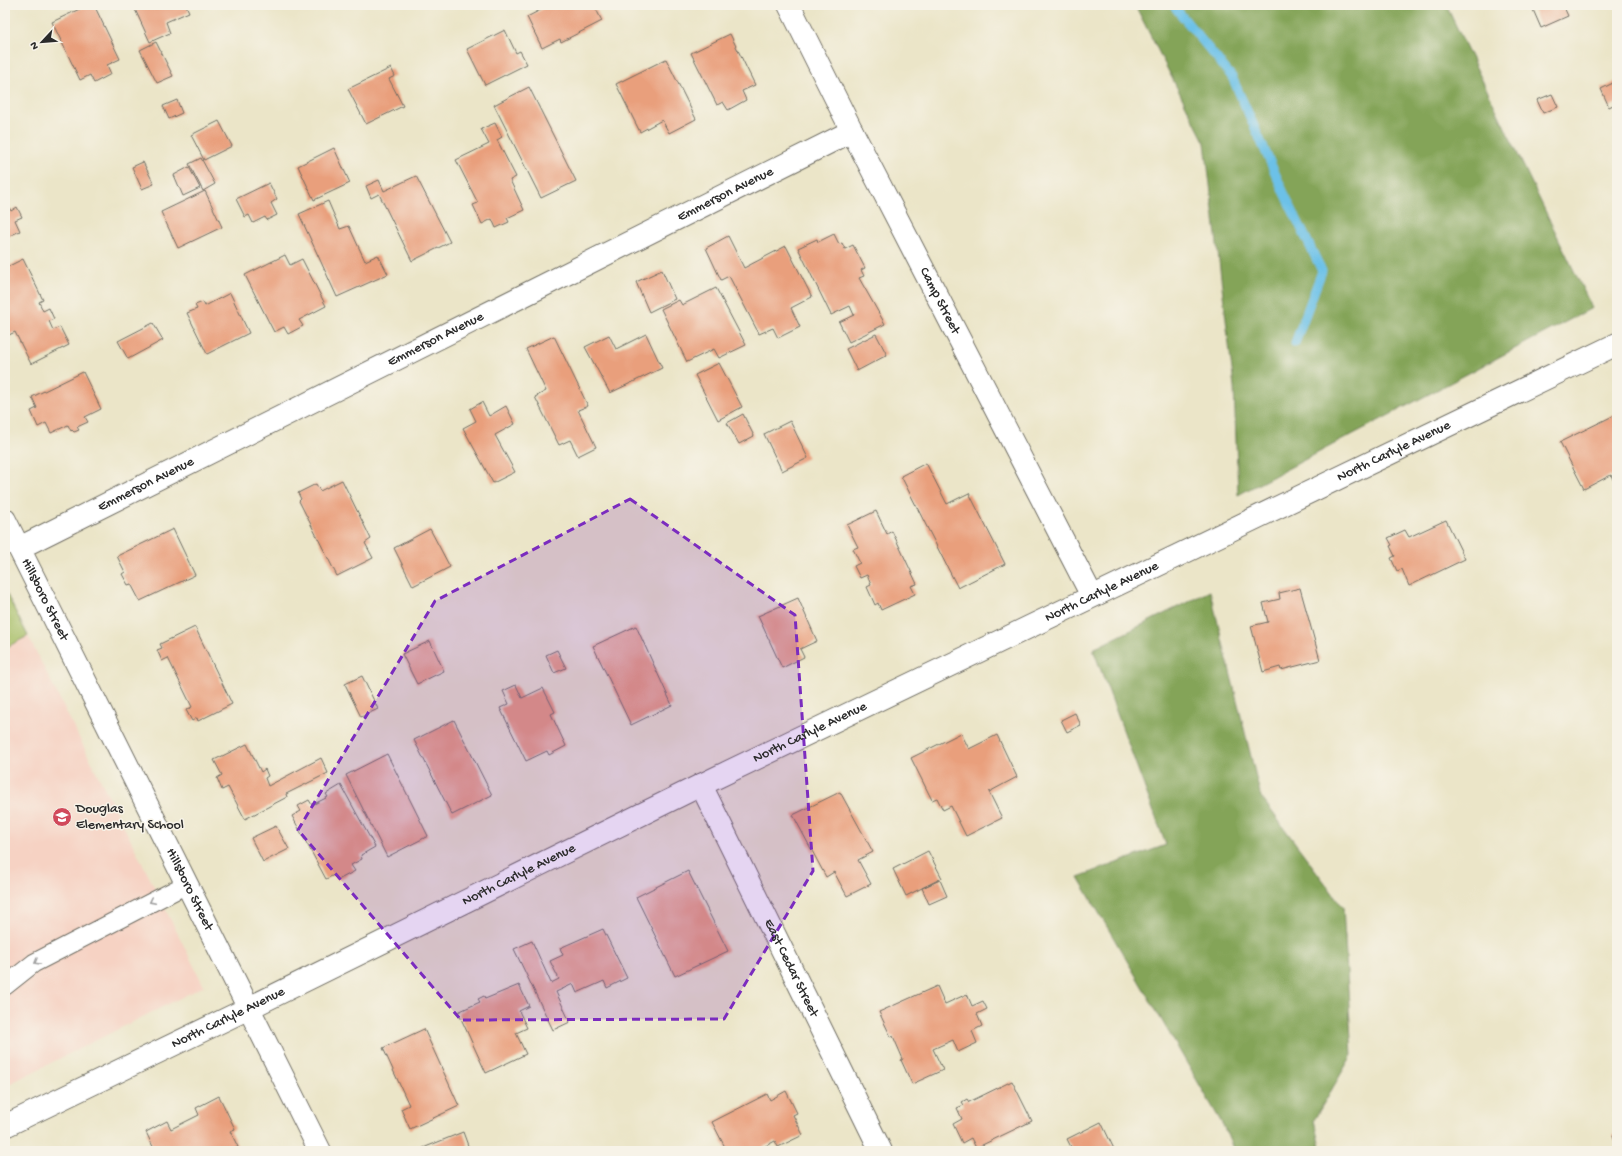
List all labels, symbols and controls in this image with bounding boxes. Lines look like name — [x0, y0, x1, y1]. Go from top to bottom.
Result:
north arrow — [22, 22, 62, 62]
text: N — [28, 40, 42, 51]
street label: Emmerson Avenue — [674, 163, 777, 226]
street label: Camp Street — [915, 265, 965, 338]
street label: Emmerson Avenue — [385, 308, 487, 371]
street label: North Carlyle Avenue — [1334, 417, 1454, 486]
street label: Emmerson Avenue — [95, 453, 198, 516]
street label: Hillsboro Street — [17, 556, 73, 645]
street label: North Carlyle Avenue — [1042, 557, 1162, 627]
street label: North Carlyle Avenue — [750, 698, 870, 767]
place label: Douglas Elementary School — [75, 801, 184, 834]
school or university icon: Douglas Elementary School — [51, 806, 73, 828]
street label: North Carlyle Avenue — [459, 839, 579, 910]
street label: Hillsboro Street — [162, 845, 218, 935]
one-way arrow — [149, 897, 156, 904]
street label: East Cedar Street — [760, 916, 823, 1021]
one-way arrow — [34, 957, 41, 964]
street label: North Carlyle Avenue — [169, 983, 288, 1053]

